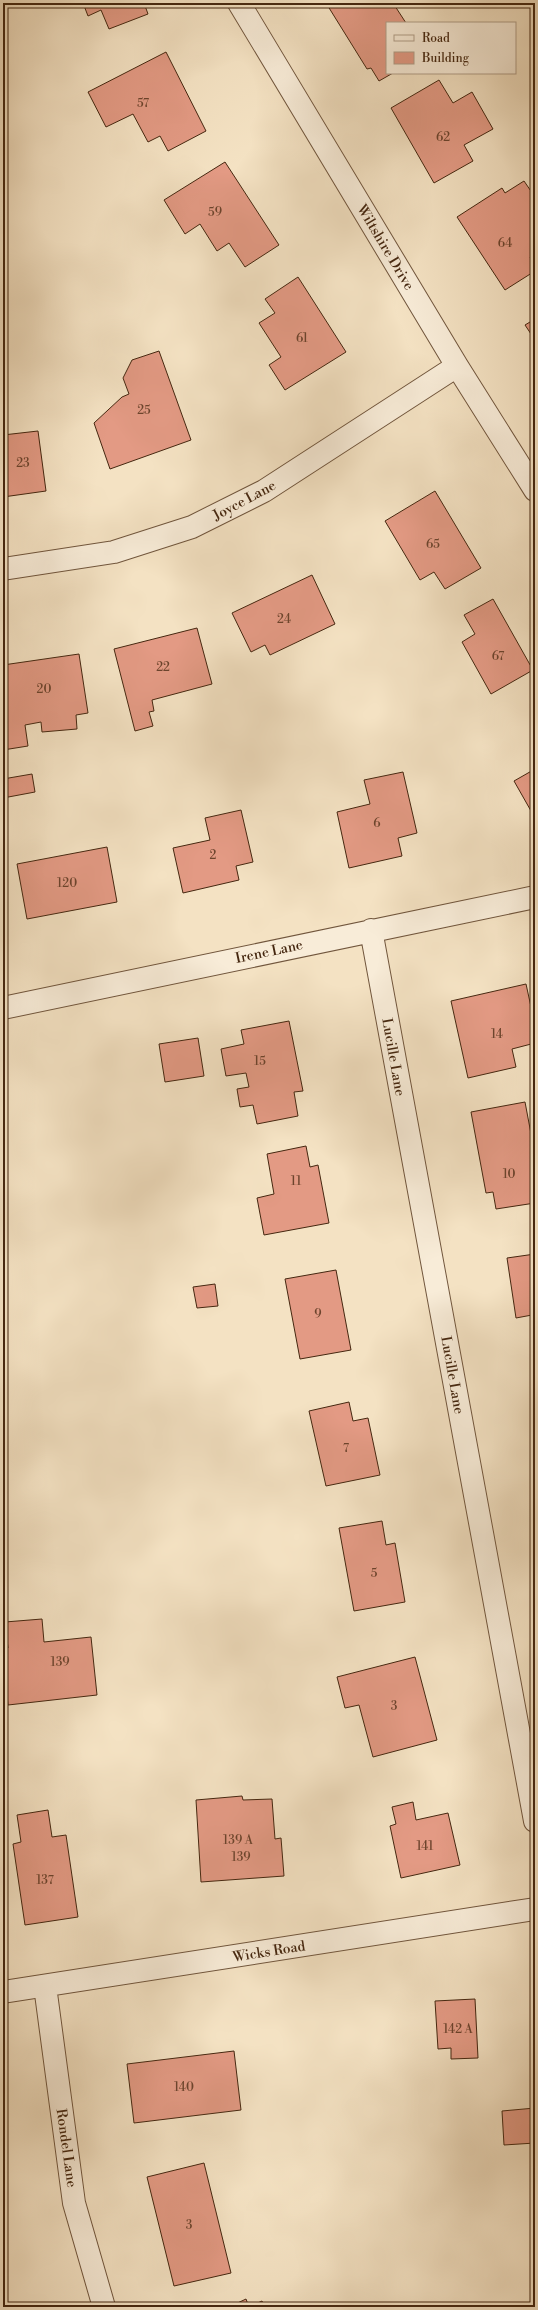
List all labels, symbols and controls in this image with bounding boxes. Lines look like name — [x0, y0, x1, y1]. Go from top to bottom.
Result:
legend — [386, 22, 516, 74]
text: Road — [422, 31, 450, 46]
text: Building — [421, 51, 470, 66]
house number: 57 — [137, 96, 149, 111]
house number: 62 — [436, 130, 450, 145]
street label: Wiltshire Drive — [352, 201, 418, 294]
house number: 59 — [208, 205, 222, 220]
house number: 64 — [498, 236, 512, 251]
house number: 61 — [296, 331, 309, 346]
house number: 25 — [137, 403, 151, 418]
house number: 23 — [16, 456, 30, 471]
street label: Joyce Lane — [209, 477, 279, 525]
house number: 65 — [426, 537, 440, 552]
house number: 24 — [277, 612, 291, 627]
house number: 67 — [492, 649, 504, 664]
house number: 22 — [156, 660, 170, 675]
house number: 20 — [37, 682, 51, 697]
house number: 6 — [373, 816, 381, 831]
house number: 2 — [210, 848, 217, 863]
house number: 120 — [57, 876, 77, 891]
street label: Irene Lane — [234, 936, 305, 968]
street label: Lucille Lane — [377, 1017, 409, 1098]
house number: 14 — [491, 1027, 503, 1042]
house number: 15 — [254, 1054, 266, 1069]
house number: 10 — [503, 1167, 515, 1182]
house number: 11 — [291, 1174, 302, 1189]
house number: 9 — [314, 1307, 322, 1322]
street label: Lucille Lane — [436, 1335, 468, 1416]
house number: 7 — [343, 1441, 349, 1456]
house number: 5 — [371, 1566, 378, 1581]
house number: 139 — [50, 1655, 70, 1670]
house number: 3 — [391, 1699, 398, 1714]
house number: 139 A — [223, 1833, 254, 1848]
house number: 141 — [416, 1839, 434, 1854]
house number: 139 — [231, 1850, 251, 1865]
house number: 137 — [36, 1873, 54, 1888]
street label: Wicks Road — [231, 1937, 307, 1967]
house number: 142 A — [443, 2022, 473, 2037]
house number: 140 — [174, 2080, 194, 2095]
street label: Rondel Lane — [52, 2107, 80, 2189]
house number: 3 — [186, 2218, 193, 2233]

